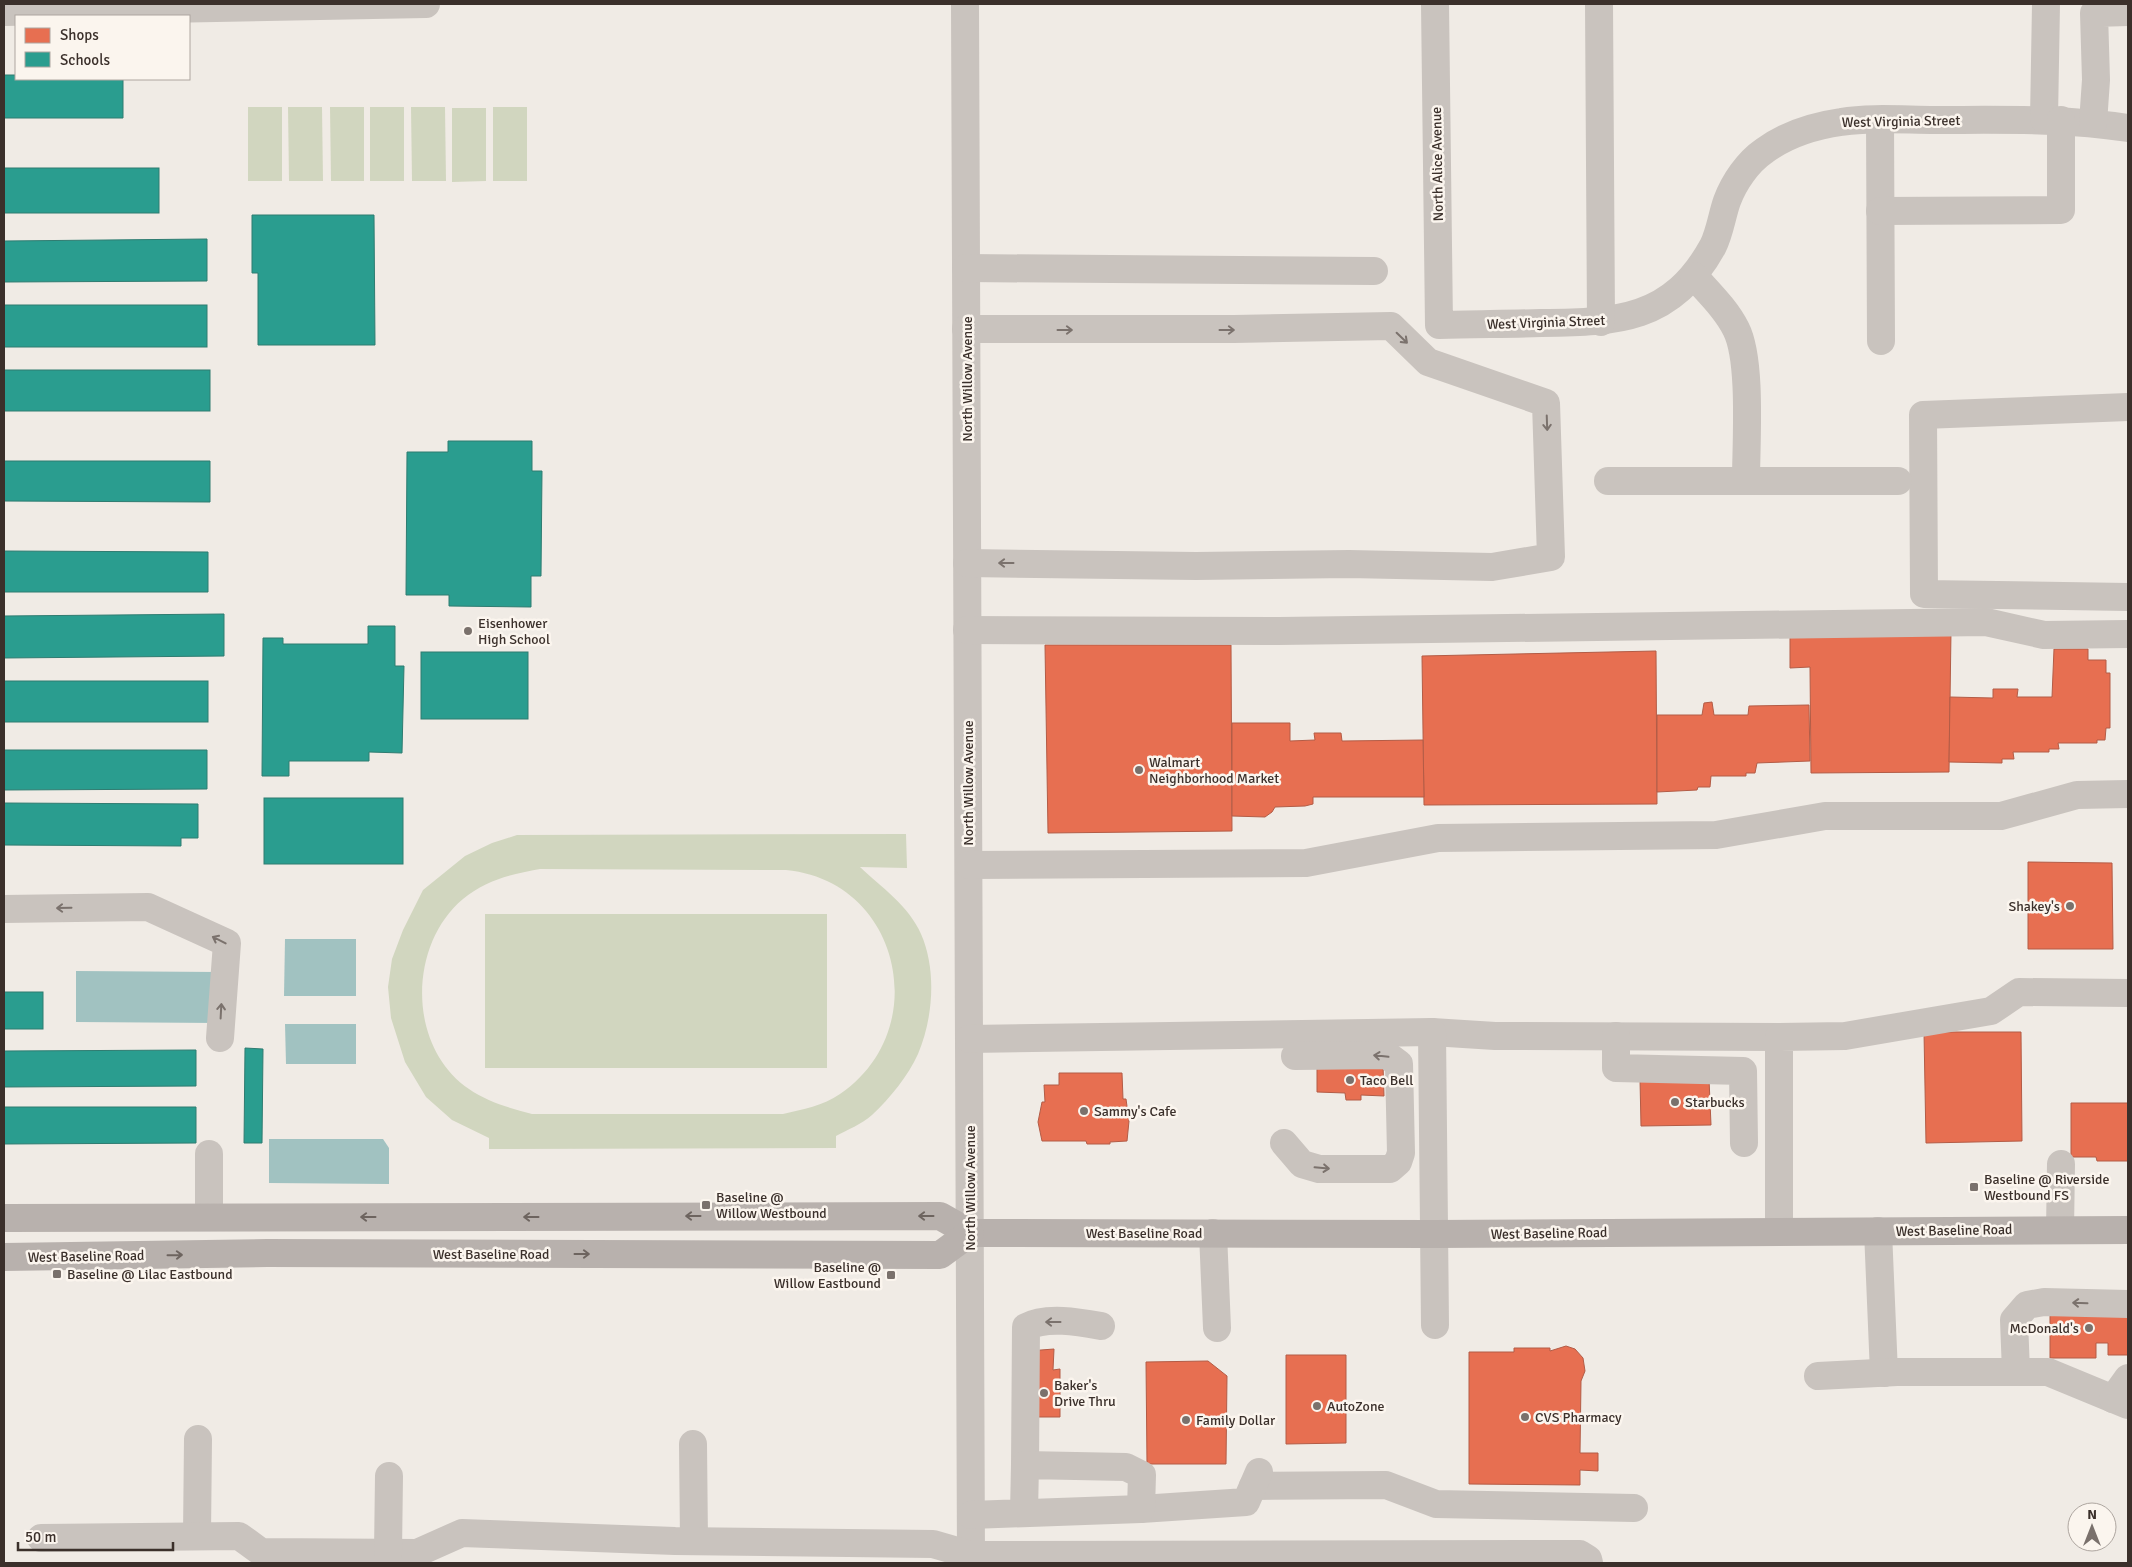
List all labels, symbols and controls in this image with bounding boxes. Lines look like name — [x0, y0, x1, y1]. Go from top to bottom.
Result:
legend — [15, 15, 190, 80]
text: Shops — [60, 26, 99, 44]
text: Schools — [60, 51, 111, 69]
street label: North Alice Avenue — [1428, 107, 1447, 221]
street label: West Virginia Street — [1842, 112, 1961, 131]
street label: West Virginia Street — [1486, 312, 1606, 333]
street label: North Willow Avenue — [959, 316, 976, 442]
one-way arrow — [1056, 325, 1072, 335]
one-way arrow — [1219, 325, 1235, 334]
one-way arrow — [1396, 332, 1409, 344]
one-way arrow — [1542, 414, 1551, 430]
one-way arrow — [998, 558, 1014, 568]
place label: Eisenhower High School — [478, 615, 550, 648]
marker: Eisenhower High School — [462, 625, 474, 637]
street label: North Willow Avenue — [960, 720, 977, 846]
place label: Walmart Neighborhood Market — [1149, 754, 1279, 787]
marker: Walmart Neighborhood Market — [1133, 764, 1145, 776]
place label: Shakey's — [2008, 898, 2060, 915]
marker: Shakey's — [2064, 900, 2076, 912]
one-way arrow — [57, 904, 73, 913]
one-way arrow — [212, 935, 227, 945]
one-way arrow — [217, 1003, 226, 1019]
one-way arrow — [1373, 1051, 1389, 1061]
place label: Taco Bell — [1360, 1072, 1413, 1089]
marker: Taco Bell — [1344, 1074, 1356, 1086]
place label: Starbucks — [1685, 1094, 1745, 1111]
marker: Starbucks — [1669, 1096, 1681, 1108]
place label: Sammy's Cafe — [1094, 1103, 1177, 1120]
marker: Sammy's Cafe — [1078, 1105, 1090, 1117]
street label: North Willow Avenue — [962, 1125, 979, 1251]
one-way arrow — [1314, 1163, 1330, 1173]
place label: Baseline @ Riverside Westbound FS — [1984, 1171, 2109, 1204]
marker: Baseline @ Riverside Westbound FS — [1968, 1181, 1980, 1193]
place label: Baseline @ Willow Westbound — [716, 1189, 827, 1222]
marker: Baseline @ Willow Westbound — [700, 1199, 712, 1211]
one-way arrow — [685, 1211, 702, 1221]
one-way arrow — [918, 1211, 934, 1221]
one-way arrow — [360, 1212, 376, 1222]
one-way arrow — [523, 1212, 539, 1222]
street label: West Baseline Road — [1896, 1221, 2012, 1240]
street label: West Baseline Road — [1491, 1224, 1607, 1243]
street label: West Baseline Road — [1086, 1225, 1202, 1242]
street label: West Baseline Road — [433, 1246, 549, 1263]
street label: West Baseline Road — [28, 1247, 144, 1266]
one-way arrow — [574, 1249, 590, 1259]
one-way arrow — [167, 1250, 183, 1259]
place label: Baseline @ Willow Eastbound — [774, 1259, 881, 1292]
place label: Baseline @ Lilac Eastbound — [67, 1266, 233, 1283]
marker: Baseline @ Lilac Eastbound — [51, 1268, 63, 1280]
marker: Baseline @ Willow Eastbound — [885, 1269, 897, 1281]
one-way arrow — [2072, 1298, 2088, 1308]
one-way arrow — [1045, 1317, 1061, 1327]
place label: McDonald's — [2010, 1320, 2079, 1337]
marker: McDonald's — [2083, 1322, 2095, 1334]
place label: Baker's Drive Thru — [1054, 1377, 1116, 1410]
marker: Baker's Drive Thru — [1038, 1387, 1050, 1399]
place label: AutoZone — [1327, 1398, 1385, 1415]
marker: AutoZone — [1311, 1400, 1323, 1412]
place label: CVS Pharmacy — [1535, 1409, 1622, 1426]
marker: CVS Pharmacy — [1519, 1411, 1531, 1423]
place label: Family Dollar — [1196, 1412, 1276, 1429]
marker: Family Dollar — [1180, 1414, 1192, 1426]
north arrow — [2067, 1502, 2117, 1552]
text: N — [2087, 1506, 2097, 1523]
scale bar — [18, 1520, 172, 1552]
text: 50 m — [25, 1528, 56, 1546]

